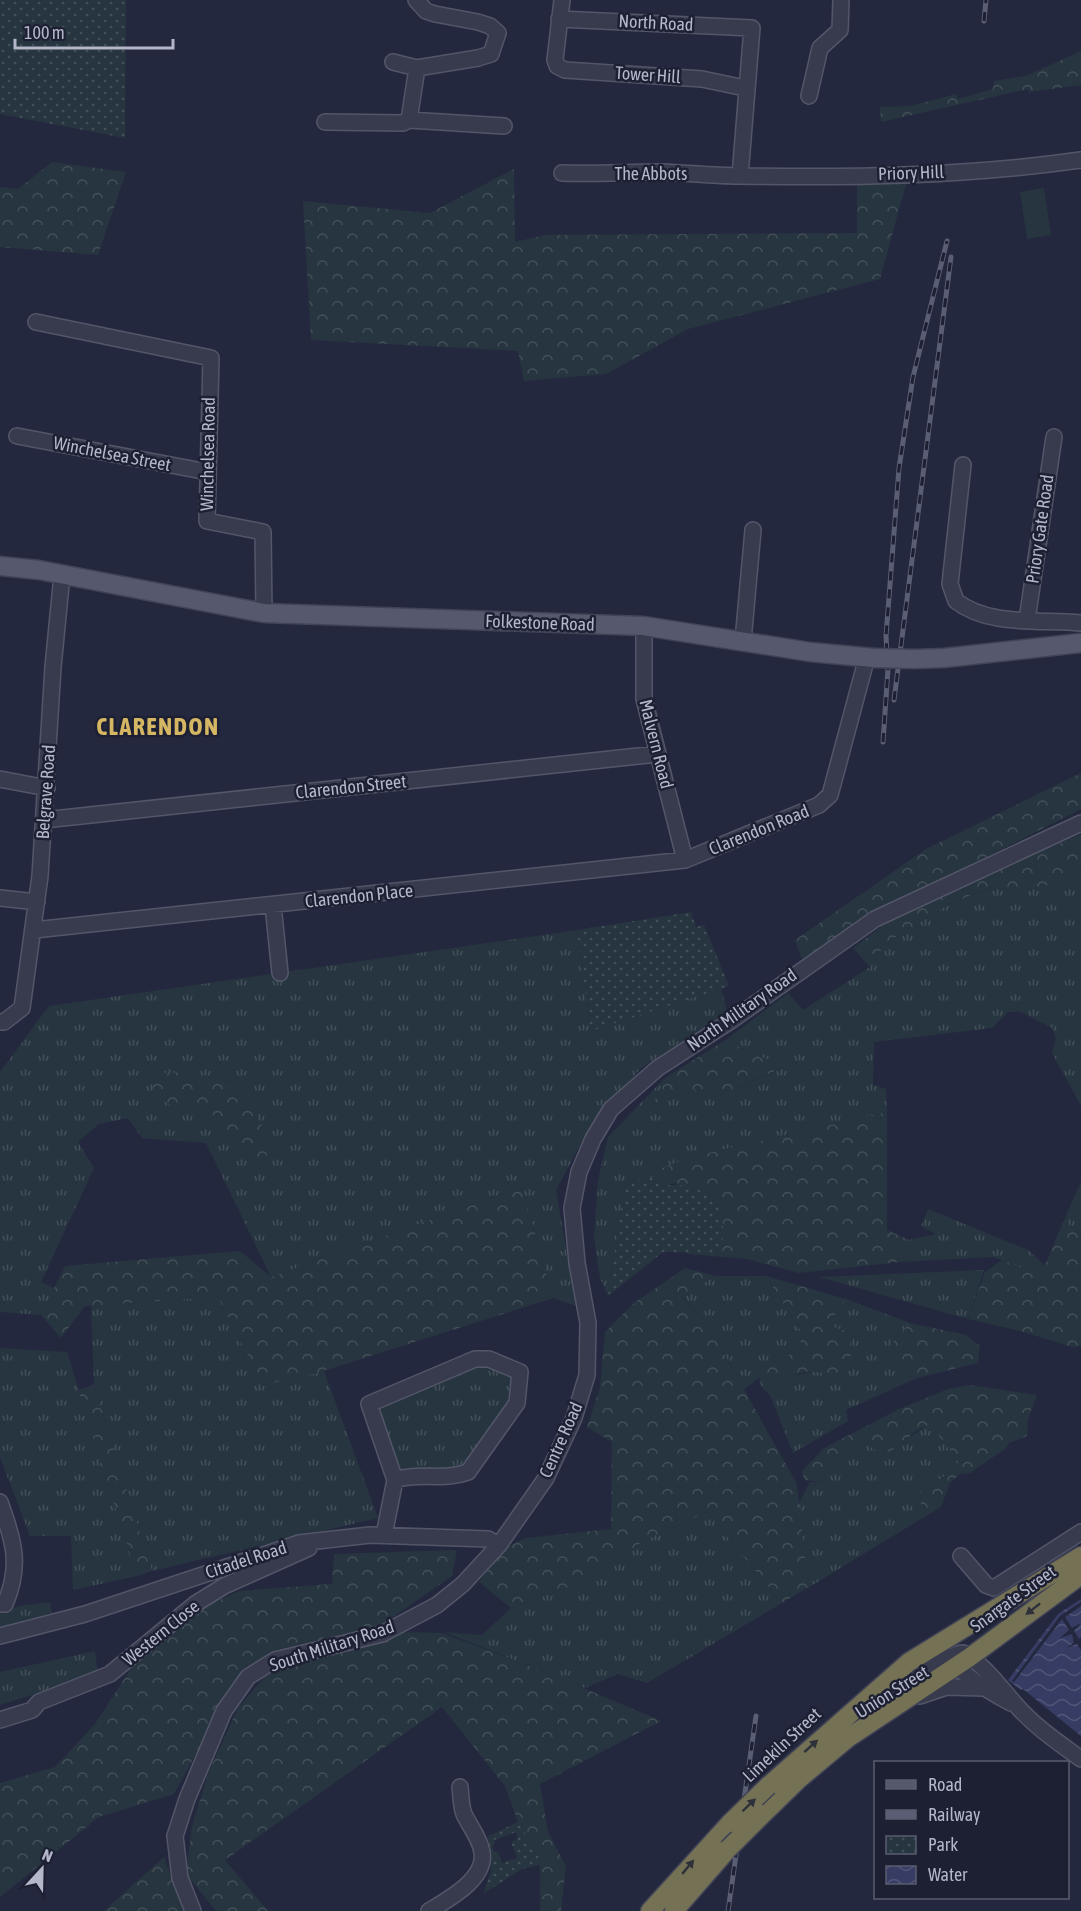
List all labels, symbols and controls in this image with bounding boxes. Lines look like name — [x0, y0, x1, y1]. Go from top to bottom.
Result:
street label: North Road — [618, 10, 694, 35]
scale bar — [15, 12, 172, 50]
text: 100 m — [24, 22, 65, 43]
street label: Tower Hill — [614, 62, 682, 87]
street label: Priory Hill — [878, 161, 945, 184]
street label: The Abbots — [615, 163, 687, 184]
street label: Winchelsea Road — [196, 397, 219, 511]
street label: Winchelsea Street — [52, 432, 173, 475]
street label: Priory Gate Road — [1021, 473, 1058, 585]
street label: Folkestone Road — [485, 610, 595, 635]
street label: Malvern Road — [635, 697, 678, 791]
district label: CLARENDON — [96, 713, 220, 740]
street label: Belgrave Road — [32, 744, 59, 840]
street label: Clarendon Street — [295, 770, 407, 803]
street label: Clarendon Road — [706, 800, 812, 859]
street label: Clarendon Place — [304, 879, 414, 912]
street label: North Military Road — [683, 964, 800, 1055]
street label: Centre Road — [535, 1399, 587, 1481]
street label: Citadel Road — [203, 1537, 289, 1583]
street label: Snargate Street — [966, 1561, 1059, 1637]
street label: Western Close — [118, 1595, 203, 1670]
one-way arrow — [1026, 1603, 1041, 1615]
street label: South Military Road — [267, 1616, 397, 1675]
street label: Union Street — [851, 1661, 932, 1722]
street label: Limekiln Street — [738, 1703, 825, 1786]
one-way arrow — [804, 1740, 818, 1754]
legend — [874, 1761, 1069, 1899]
text: Road — [928, 1774, 962, 1795]
one-way arrow — [741, 1798, 755, 1812]
text: Railway — [928, 1804, 980, 1825]
text: Park — [928, 1834, 958, 1855]
north arrow — [12, 1839, 72, 1899]
text: N — [40, 1845, 55, 1865]
one-way arrow — [681, 1860, 694, 1875]
text: Water — [928, 1864, 968, 1885]

